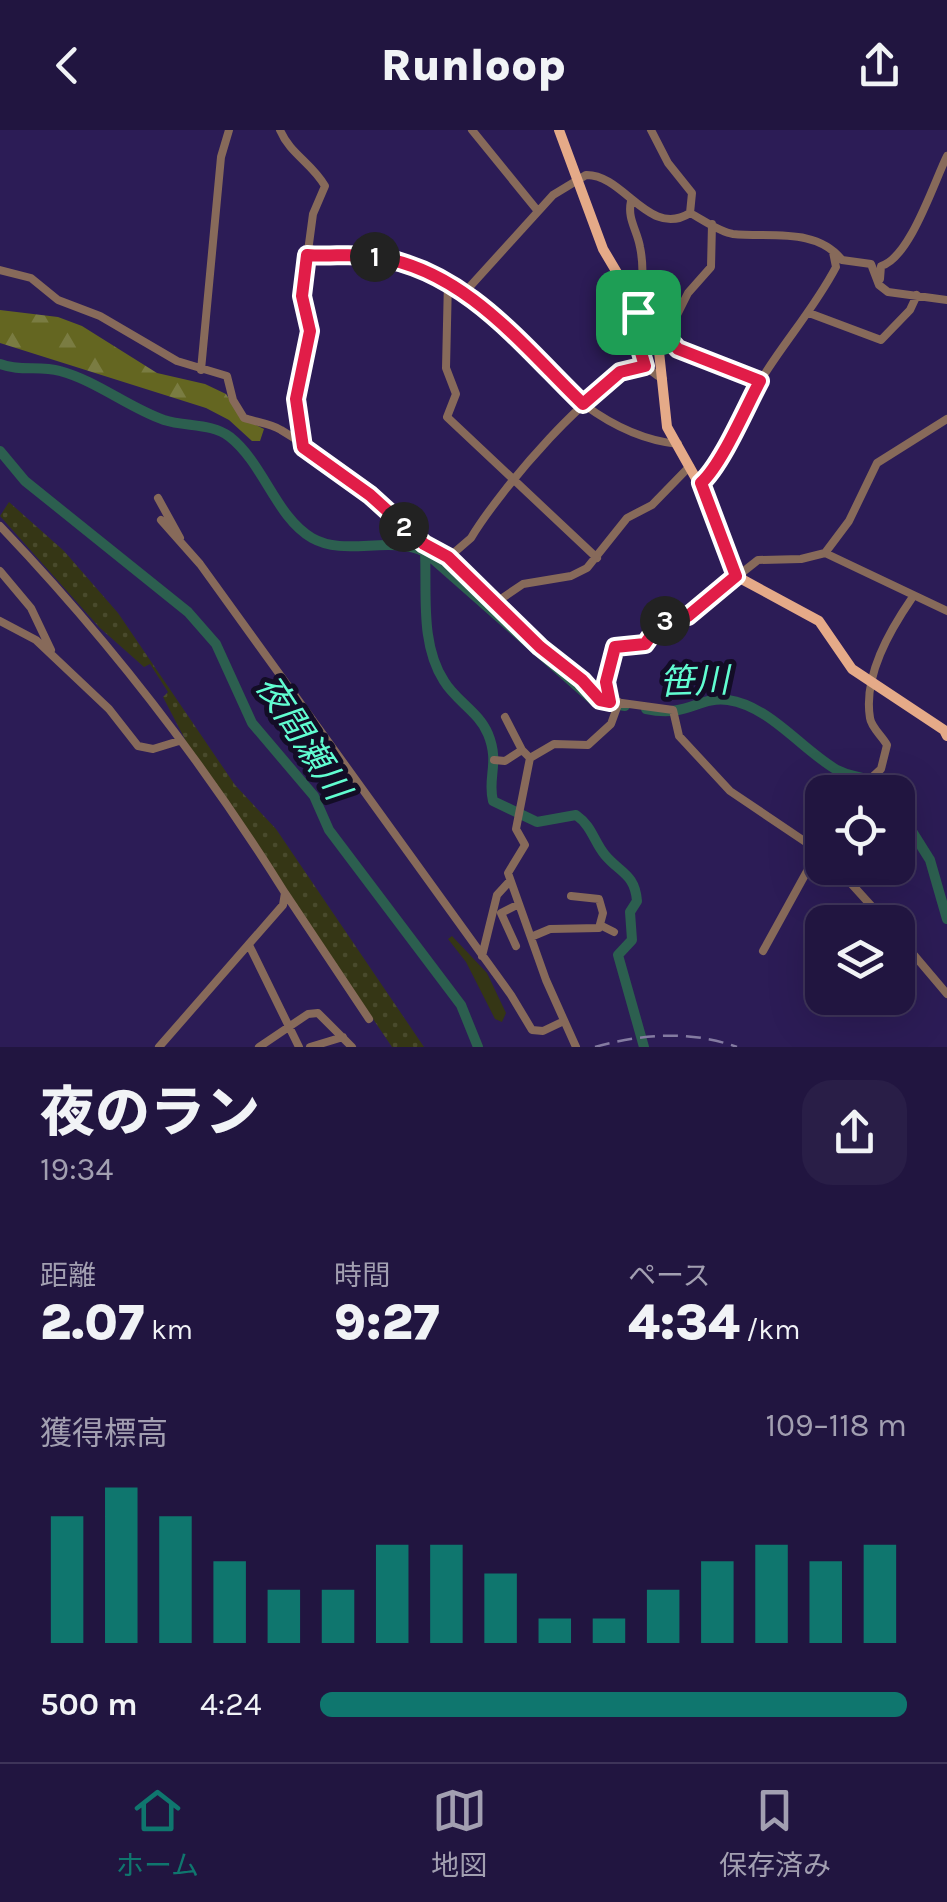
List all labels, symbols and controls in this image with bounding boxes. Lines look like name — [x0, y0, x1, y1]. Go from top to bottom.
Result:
icon: back — [40, 38, 95, 93]
icon: share — [852, 38, 907, 93]
text: Runloop — [381, 39, 566, 91]
pin: 1 — [350, 232, 400, 282]
text: 1 — [370, 240, 380, 273]
pin — [596, 270, 681, 355]
icon: arrive — [611, 285, 666, 340]
pin: 2 — [379, 502, 429, 552]
text: 2 — [396, 510, 412, 543]
pin: 3 — [640, 596, 690, 646]
text: 3 — [656, 604, 674, 637]
water label: 笹川 — [658, 660, 734, 703]
water label: 夜間瀬川 — [247, 667, 360, 810]
map controls — [805, 775, 915, 1015]
button: locate — [805, 775, 915, 885]
button: layers — [805, 905, 915, 1015]
button: share — [802, 1080, 907, 1185]
text: 夜のラン — [40, 1081, 260, 1145]
text: 19:34 — [40, 1151, 113, 1188]
text: 距離 — [40, 1259, 96, 1292]
text: 時間 — [334, 1259, 390, 1292]
text: ペース — [628, 1259, 711, 1292]
text: 2.07 — [40, 1293, 144, 1352]
text: 9:27 — [334, 1293, 440, 1352]
text: 4:34 — [628, 1293, 740, 1352]
text: km — [144, 1313, 193, 1346]
text: /km — [740, 1313, 800, 1346]
text: 109–118 m — [765, 1407, 907, 1444]
text: 獲得標高 — [40, 1415, 168, 1452]
text: 500 m — [40, 1686, 138, 1723]
text: 4:24 — [200, 1686, 262, 1723]
tab: ホーム — [116, 1783, 199, 1883]
tab: 地図 — [431, 1783, 487, 1883]
tab: 保存済み — [719, 1783, 831, 1883]

